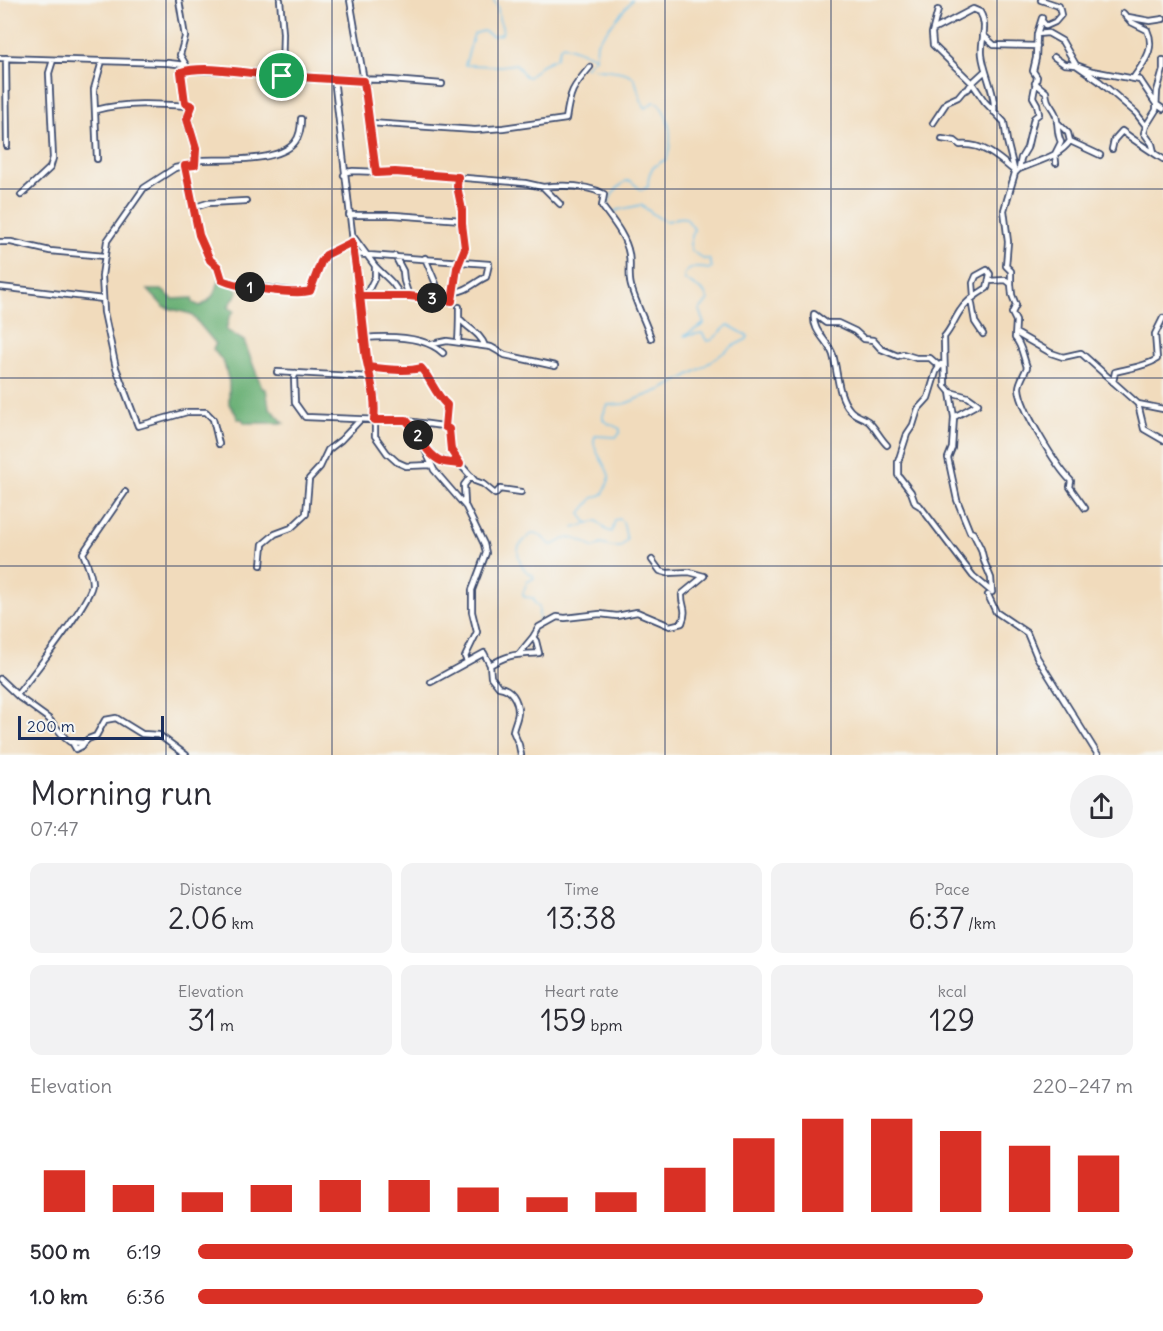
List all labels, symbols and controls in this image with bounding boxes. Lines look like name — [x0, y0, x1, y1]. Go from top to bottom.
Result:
pin — [256, 50, 307, 101]
icon: arrive — [265, 59, 298, 92]
pin: 1 — [235, 272, 265, 302]
text: 1 — [247, 277, 253, 297]
pin: 3 — [417, 283, 447, 313]
text: 3 — [427, 288, 437, 308]
pin: 2 — [403, 420, 433, 450]
text: 2 — [414, 425, 422, 445]
scale bar — [18, 713, 164, 740]
text: 200 m — [27, 716, 75, 736]
text: Morning run — [30, 772, 212, 814]
button: share — [1070, 775, 1133, 838]
text: 07:47 — [30, 816, 78, 841]
text: Distance — [180, 879, 242, 899]
text: Time — [564, 879, 599, 899]
text: Pace — [935, 879, 970, 899]
text: 2.06 — [168, 899, 228, 937]
text: 13:38 — [546, 899, 617, 937]
text: 6:37 — [908, 899, 964, 937]
text: km — [228, 913, 254, 933]
text: /km — [964, 913, 996, 933]
text: Elevation — [178, 981, 244, 1001]
text: Heart rate — [544, 981, 619, 1001]
text: kcal — [938, 981, 967, 1001]
text: 31 — [188, 1001, 216, 1039]
text: 159 — [540, 1001, 587, 1039]
text: 129 — [929, 1001, 975, 1039]
text: m — [216, 1015, 234, 1035]
text: bpm — [587, 1015, 623, 1035]
text: Elevation — [30, 1073, 112, 1098]
text: 220–247 m — [1032, 1073, 1133, 1098]
text: 500 m — [30, 1239, 90, 1264]
text: 6:19 — [126, 1239, 162, 1264]
text: 1.0 km — [30, 1284, 88, 1309]
text: 6:36 — [126, 1284, 165, 1309]

